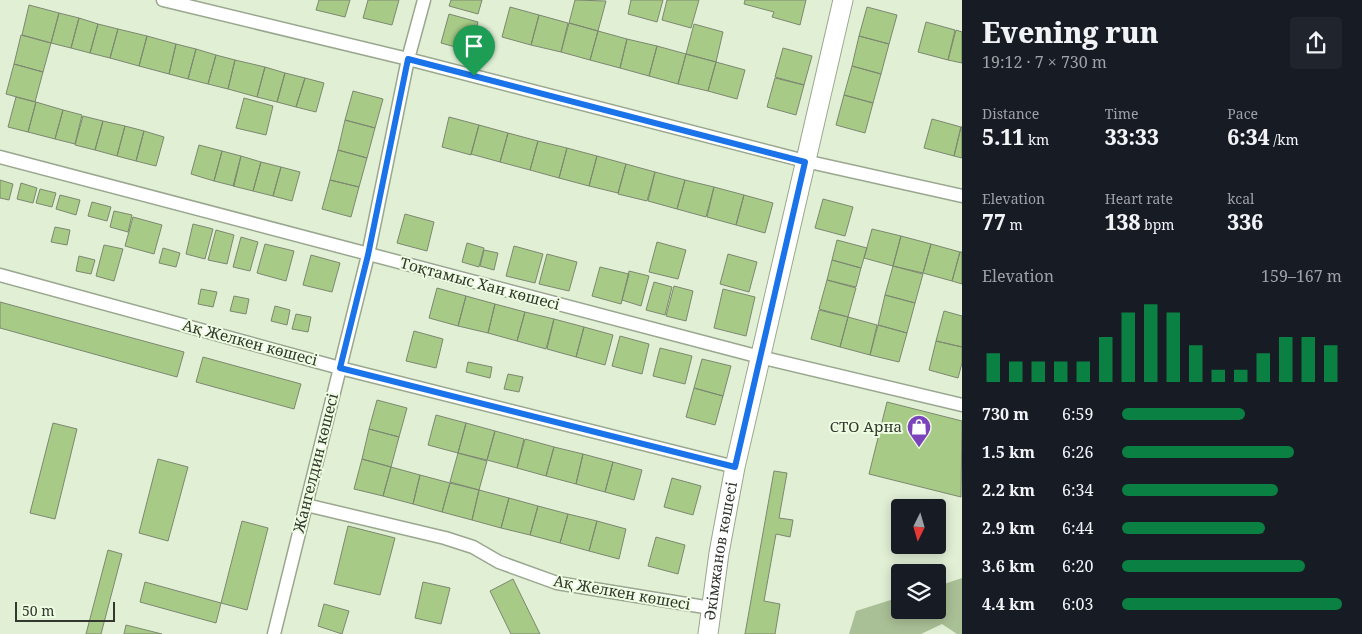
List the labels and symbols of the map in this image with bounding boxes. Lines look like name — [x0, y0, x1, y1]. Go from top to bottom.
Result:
pin — [453, 25, 495, 76]
street label: Тоқтамыс Хан көшесі — [398, 252, 562, 314]
street label: Ақ Желкен көшесі — [180, 314, 320, 370]
street label: Жангелдин көшесі — [288, 391, 342, 536]
shop icon: СТО Арна — [906, 414, 932, 448]
place label: СТО Арна — [830, 416, 902, 436]
street label: Әкімжанов көшесі — [699, 480, 741, 622]
north arrow — [891, 499, 946, 554]
street label: Ақ Желкен көшесі — [552, 570, 692, 614]
scale bar — [15, 599, 115, 622]

